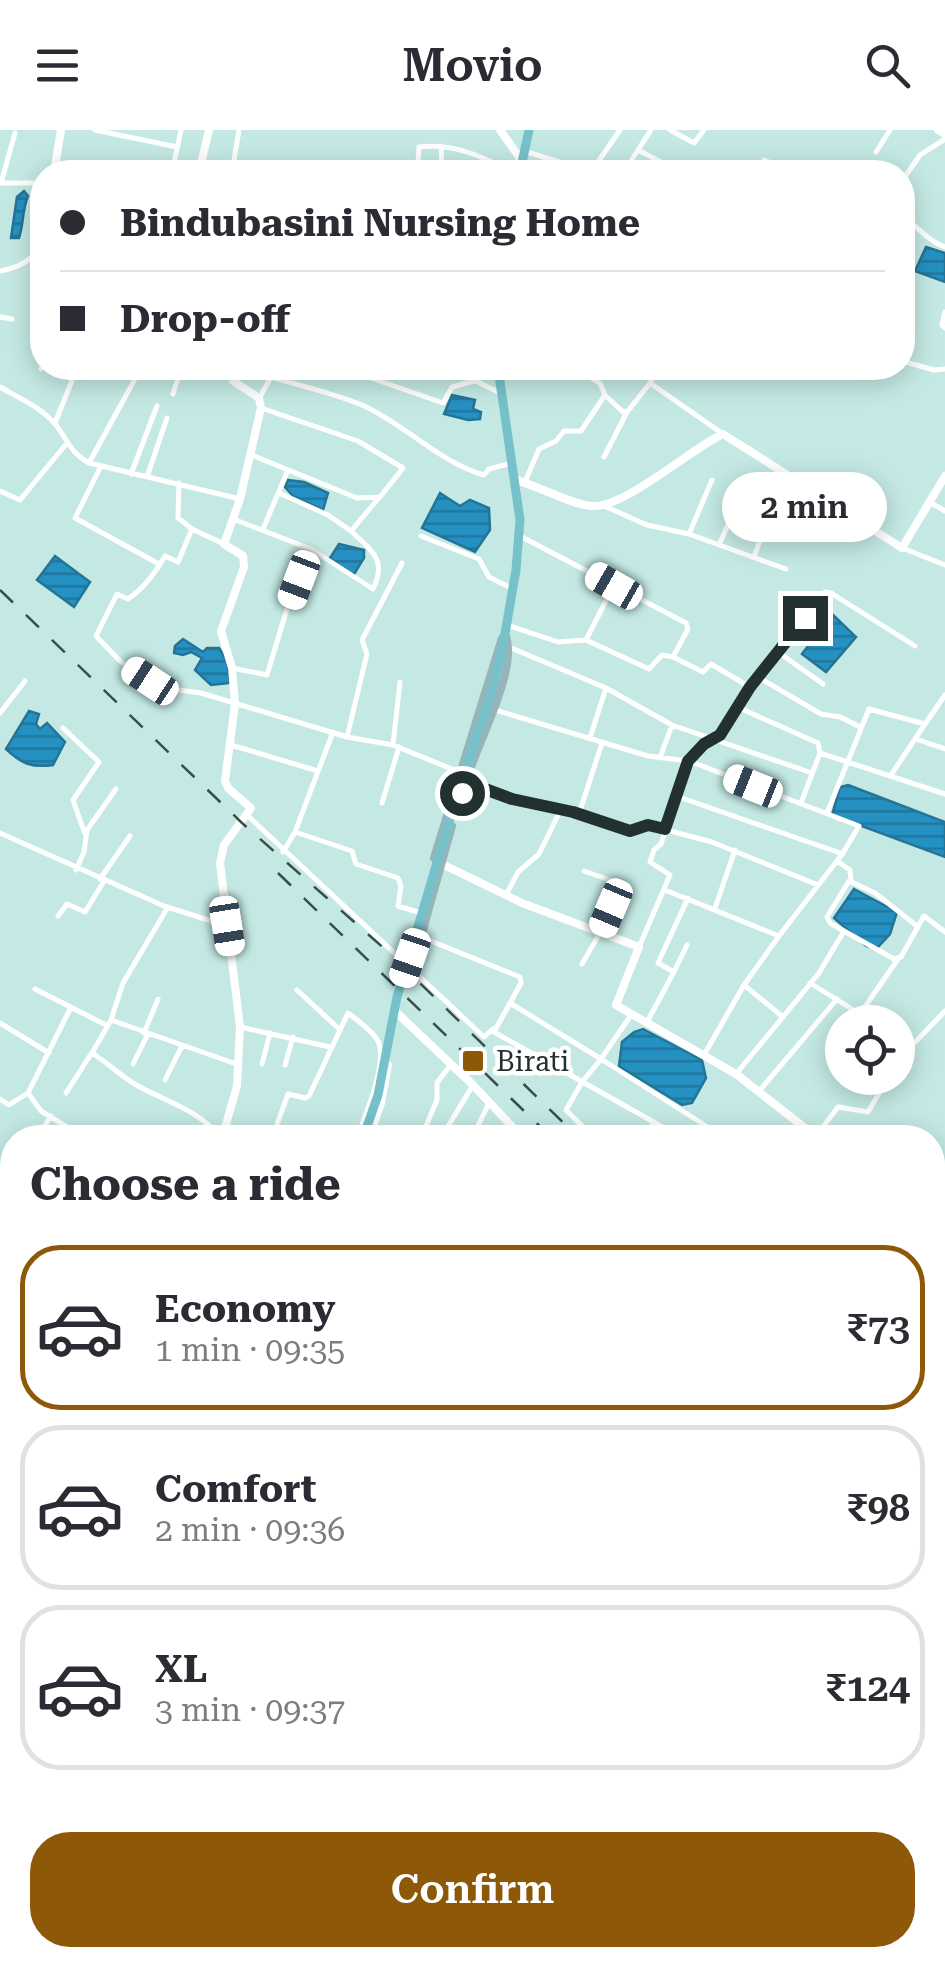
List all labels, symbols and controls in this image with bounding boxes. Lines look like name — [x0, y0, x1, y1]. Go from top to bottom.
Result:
icon: menu — [30, 38, 85, 93]
icon: search — [860, 38, 915, 93]
text: Movio — [402, 39, 543, 92]
text: Bindubasini Nursing Home — [120, 201, 640, 245]
text: Drop-off — [120, 297, 290, 341]
callout: 2 min — [722, 473, 888, 543]
text: 2 min — [760, 488, 849, 526]
car — [274, 547, 324, 613]
car — [581, 558, 647, 614]
route end — [783, 596, 828, 641]
car — [117, 652, 183, 710]
car — [720, 761, 786, 811]
route start — [440, 771, 485, 816]
car — [585, 875, 637, 941]
car — [207, 894, 247, 958]
car — [386, 925, 434, 991]
map controls — [825, 1005, 915, 1095]
button: locate — [825, 1005, 915, 1095]
place label: Birati — [496, 1045, 569, 1078]
marker: Birati — [460, 1048, 486, 1074]
text: Choose a ride — [30, 1158, 341, 1211]
icon: car — [35, 1283, 125, 1373]
text: Economy — [155, 1287, 335, 1331]
text: ₹73 — [846, 1306, 910, 1350]
text: 1 min · 09:35 — [155, 1331, 345, 1369]
icon: car — [35, 1463, 125, 1553]
text: Comfort — [155, 1467, 316, 1511]
text: ₹98 — [846, 1486, 910, 1530]
text: 2 min · 09:36 — [155, 1511, 345, 1549]
icon: car — [35, 1643, 125, 1733]
text: XL — [155, 1647, 207, 1691]
text: ₹124 — [825, 1666, 910, 1710]
text: 3 min · 09:37 — [155, 1691, 345, 1729]
button: Confirm — [30, 1832, 915, 1947]

